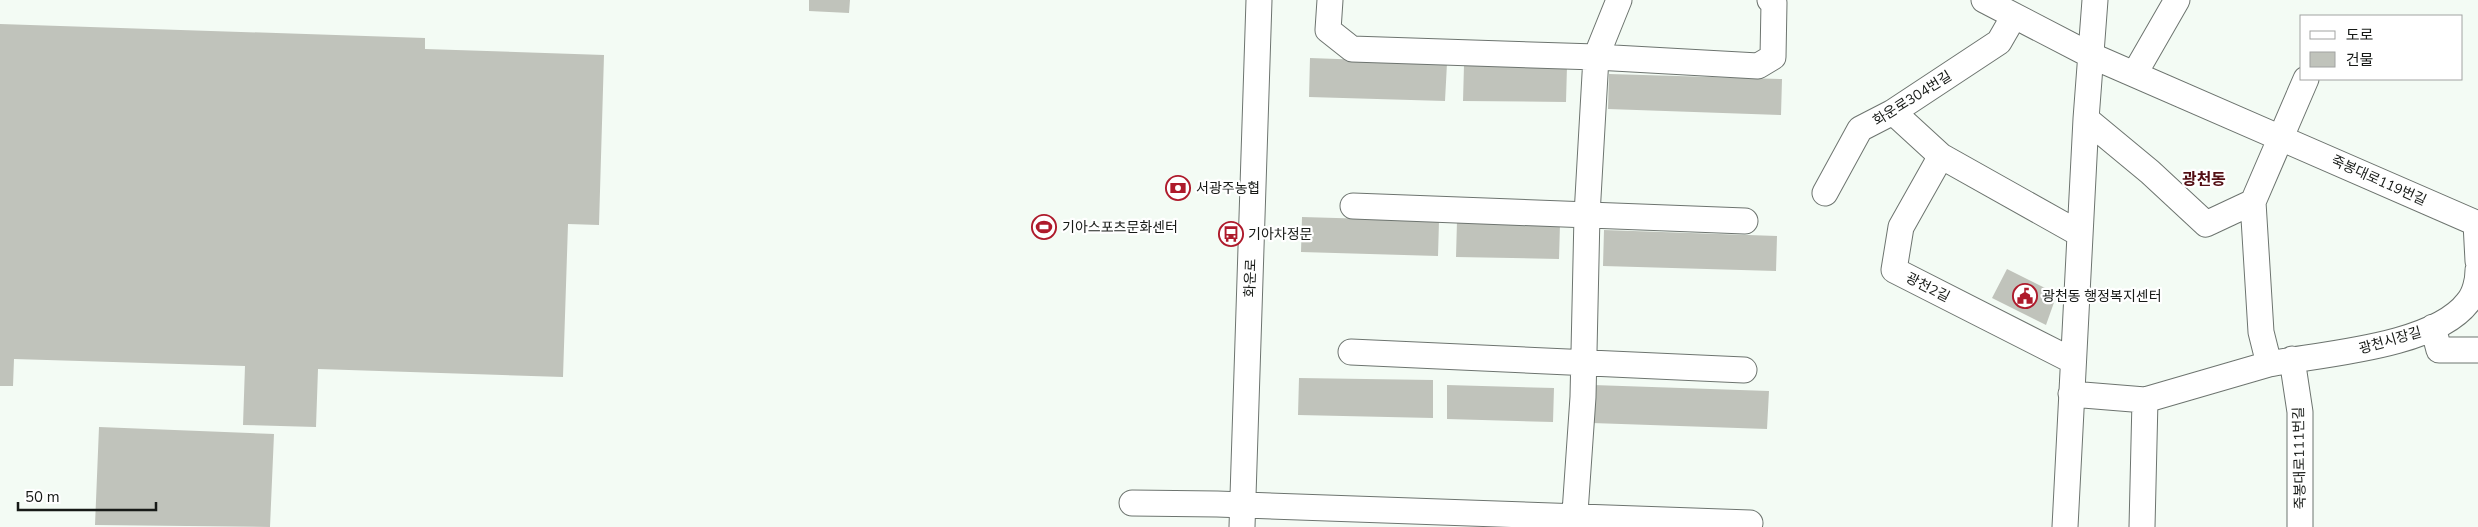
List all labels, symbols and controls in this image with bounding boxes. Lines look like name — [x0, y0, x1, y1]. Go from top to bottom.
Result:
legend — [2300, 15, 2463, 80]
text: 도로 — [2346, 25, 2374, 45]
text: 건물 — [2346, 50, 2374, 70]
street label: 화운로304번길 — [1869, 67, 1955, 130]
street label: 죽봉대로119번길 — [2328, 151, 2429, 210]
district label: 광천동 — [2182, 169, 2226, 191]
bank icon: 서광주농협 — [1165, 175, 1191, 201]
place label: 서광주농협 — [1196, 179, 1260, 198]
sports icon: 기아스포츠문화센터 — [1031, 214, 1057, 240]
place label: 기아스포츠문화센터 — [1062, 218, 1178, 237]
bus stop icon: 기아차정문 — [1218, 221, 1244, 247]
place label: 기아차정문 — [1248, 225, 1313, 244]
street label: 화운로 — [1240, 258, 1261, 298]
street label: 광천2길 — [1903, 268, 1953, 307]
public building icon: 광천동 행정복지센터 — [2012, 283, 2038, 309]
place label: 광천동 행정복지센터 — [2042, 287, 2162, 306]
street label: 광천시장길 — [2357, 322, 2424, 358]
street label: 죽봉대로111번길 — [2289, 407, 2310, 509]
scale bar — [18, 480, 155, 512]
text: 50 m — [25, 487, 60, 507]

